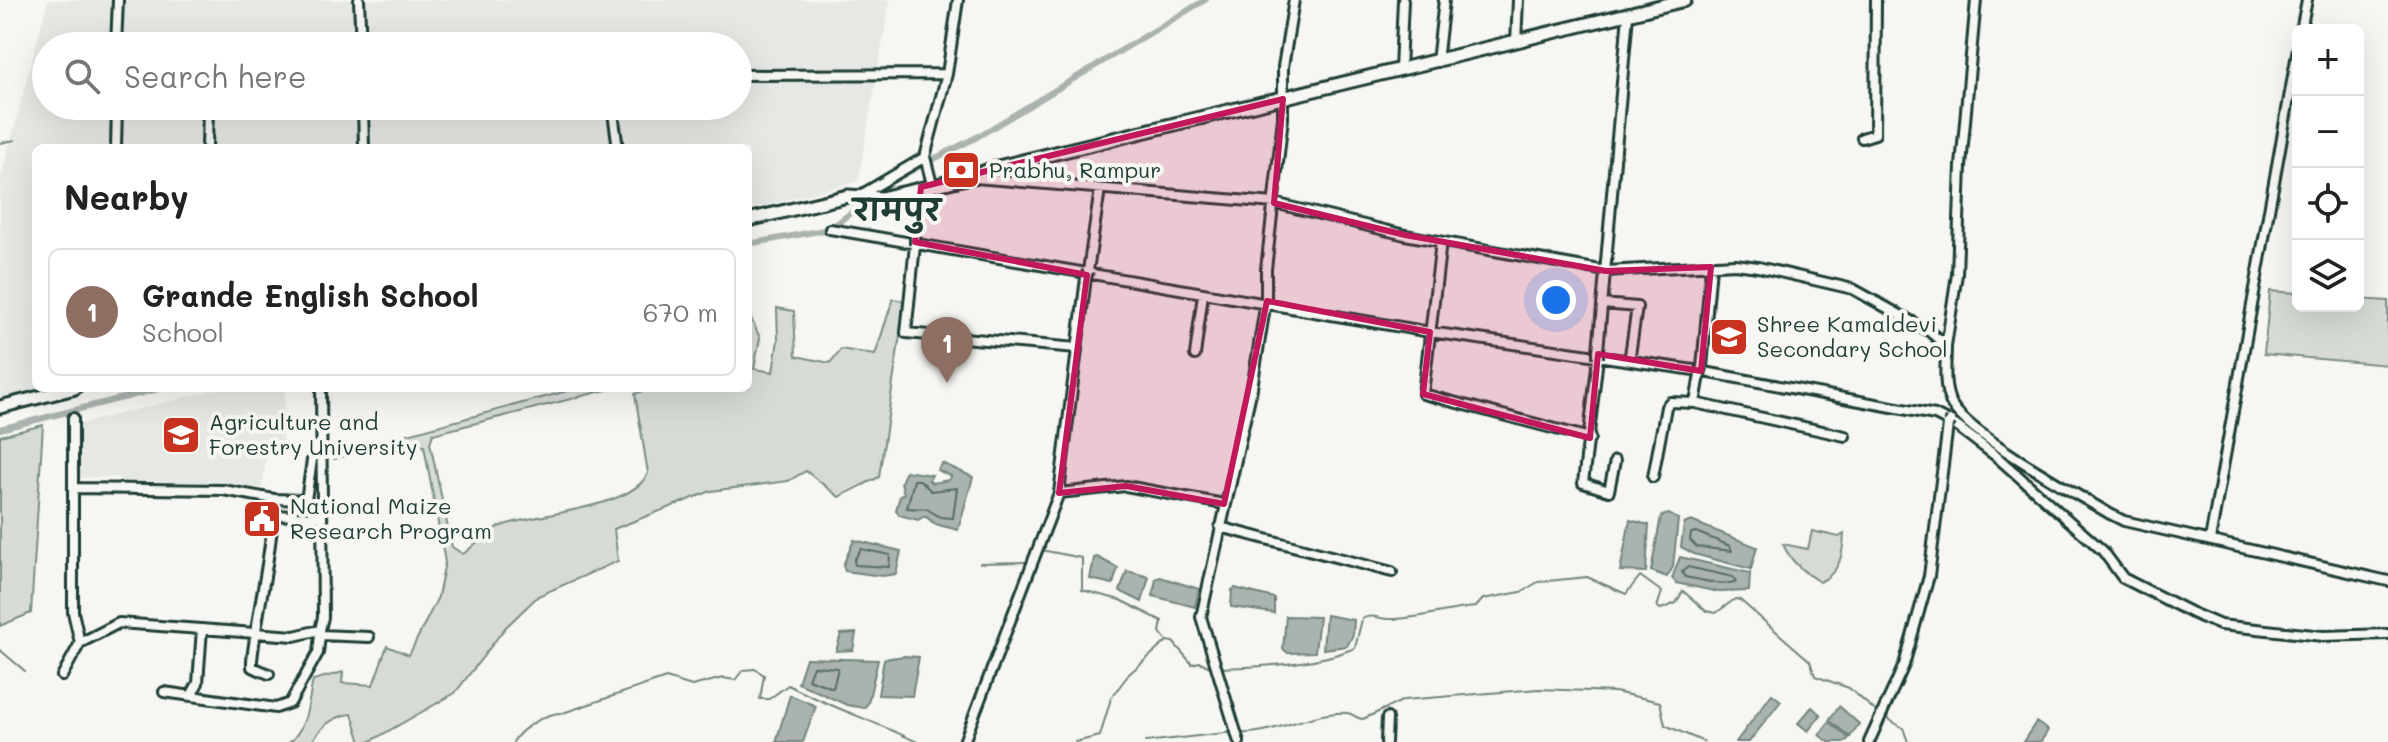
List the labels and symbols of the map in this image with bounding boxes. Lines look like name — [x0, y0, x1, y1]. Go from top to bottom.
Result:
bank icon: Prabhu, Rampur — [940, 149, 982, 191]
place label: Prabhu, Rampur — [989, 155, 1161, 184]
district label: रामपुर — [850, 189, 944, 234]
your location — [1536, 280, 1576, 320]
place label: Shree Kamaldevi Secondary School — [1757, 309, 1948, 363]
school or university icon: Shree Kamaldevi Secondary School — [1708, 316, 1750, 358]
pin: 1 — [921, 317, 973, 383]
place label: Agriculture and Forestry University — [209, 407, 417, 461]
school or university icon: Agriculture and Forestry University — [160, 414, 202, 456]
place label: National Maize Research Program — [290, 491, 492, 545]
public building icon: National Maize Research Program — [241, 498, 283, 540]

